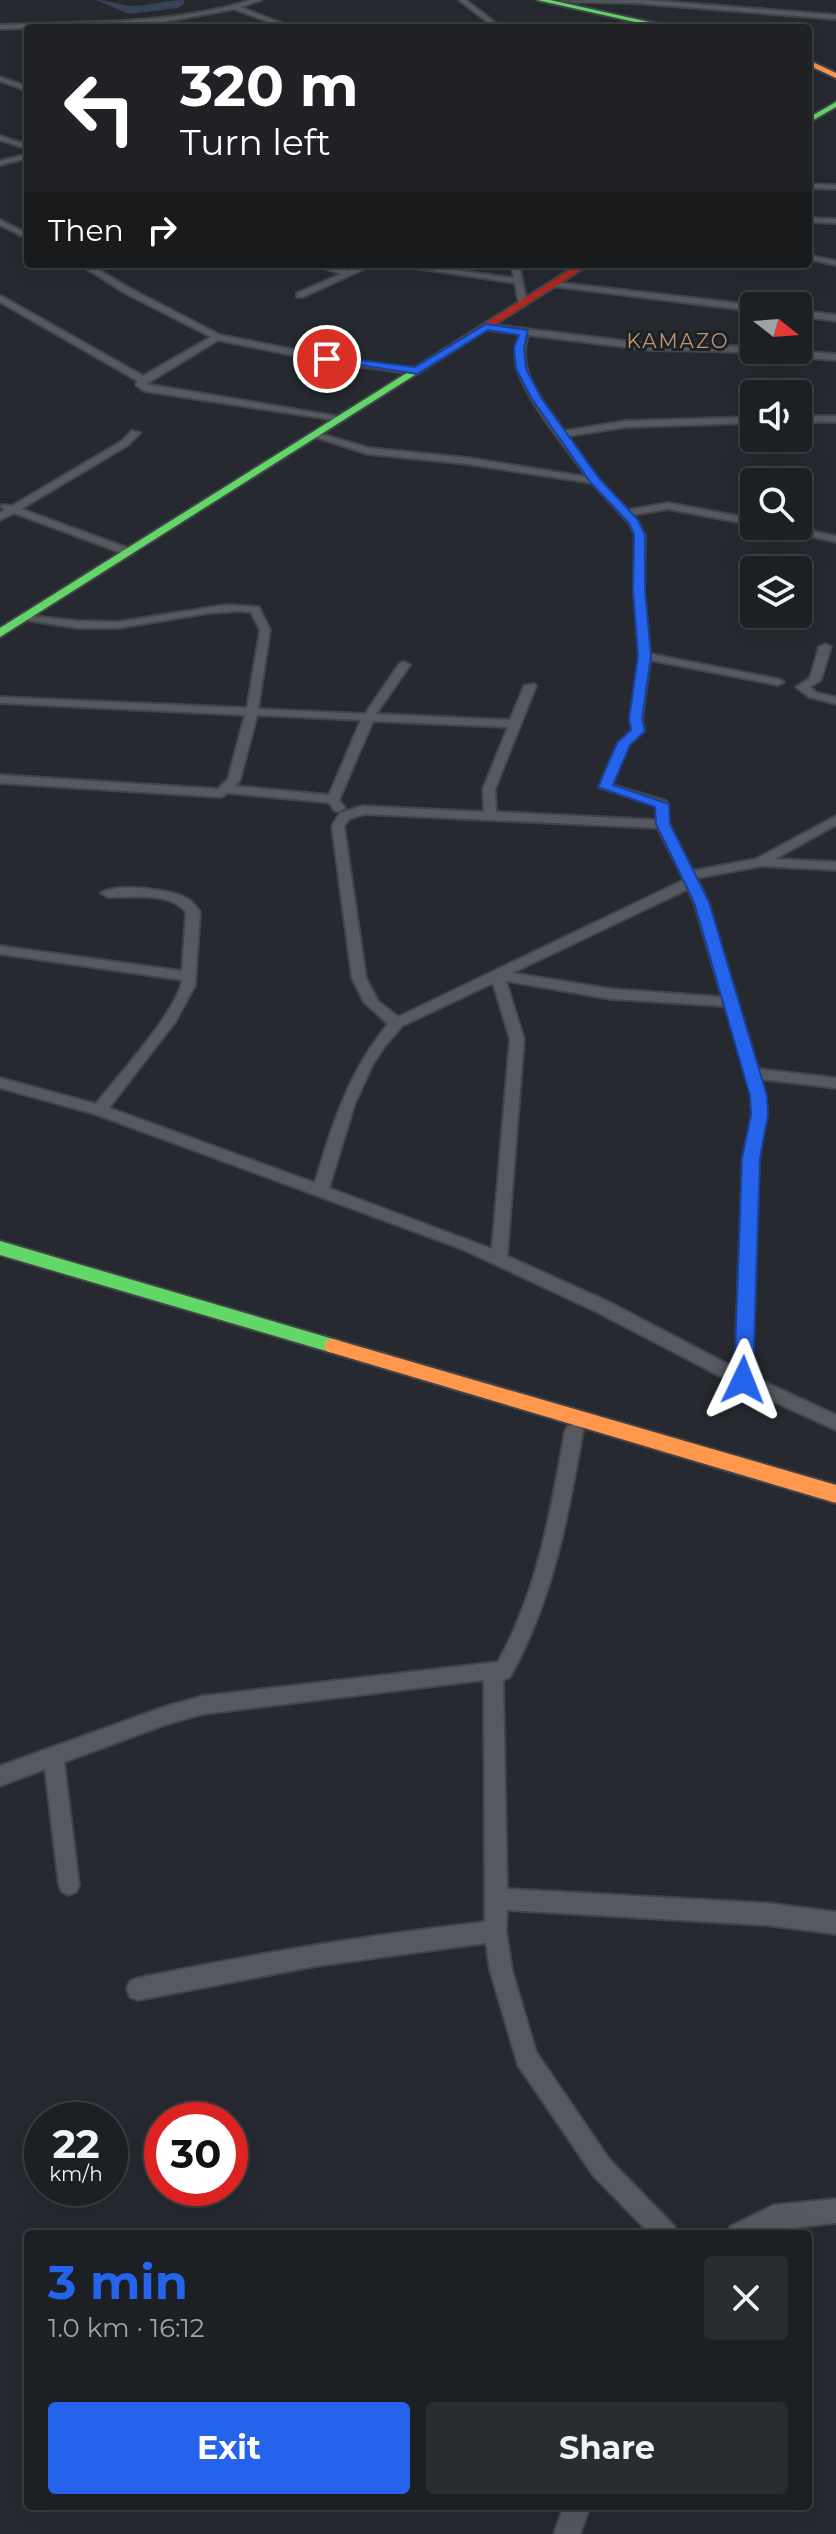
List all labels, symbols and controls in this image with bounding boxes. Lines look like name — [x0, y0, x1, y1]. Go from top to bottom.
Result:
text: 320 m — [180, 52, 359, 120]
icon: left — [48, 56, 152, 160]
text: Turn left — [180, 120, 331, 164]
icon: right — [140, 208, 184, 252]
text: Then — [48, 212, 124, 249]
north arrow — [740, 292, 812, 364]
map controls — [740, 292, 812, 628]
pin — [293, 325, 361, 393]
district label: KAMAZO — [626, 329, 730, 353]
icon: arrive — [305, 337, 349, 381]
button: sound — [740, 380, 812, 452]
button: search — [740, 468, 812, 540]
button: layers — [740, 556, 812, 628]
position arrow — [701, 1338, 785, 1422]
speed limit sign: 30 — [144, 2102, 248, 2206]
text: 22 — [52, 2119, 100, 2168]
text: km/h — [49, 2162, 103, 2186]
text: 3 min — [48, 2253, 188, 2311]
button: close — [704, 2256, 788, 2340]
text: 1.0 km · 16:12 — [48, 2312, 205, 2344]
button: Exit — [48, 2402, 410, 2494]
button: Share — [426, 2402, 788, 2494]

